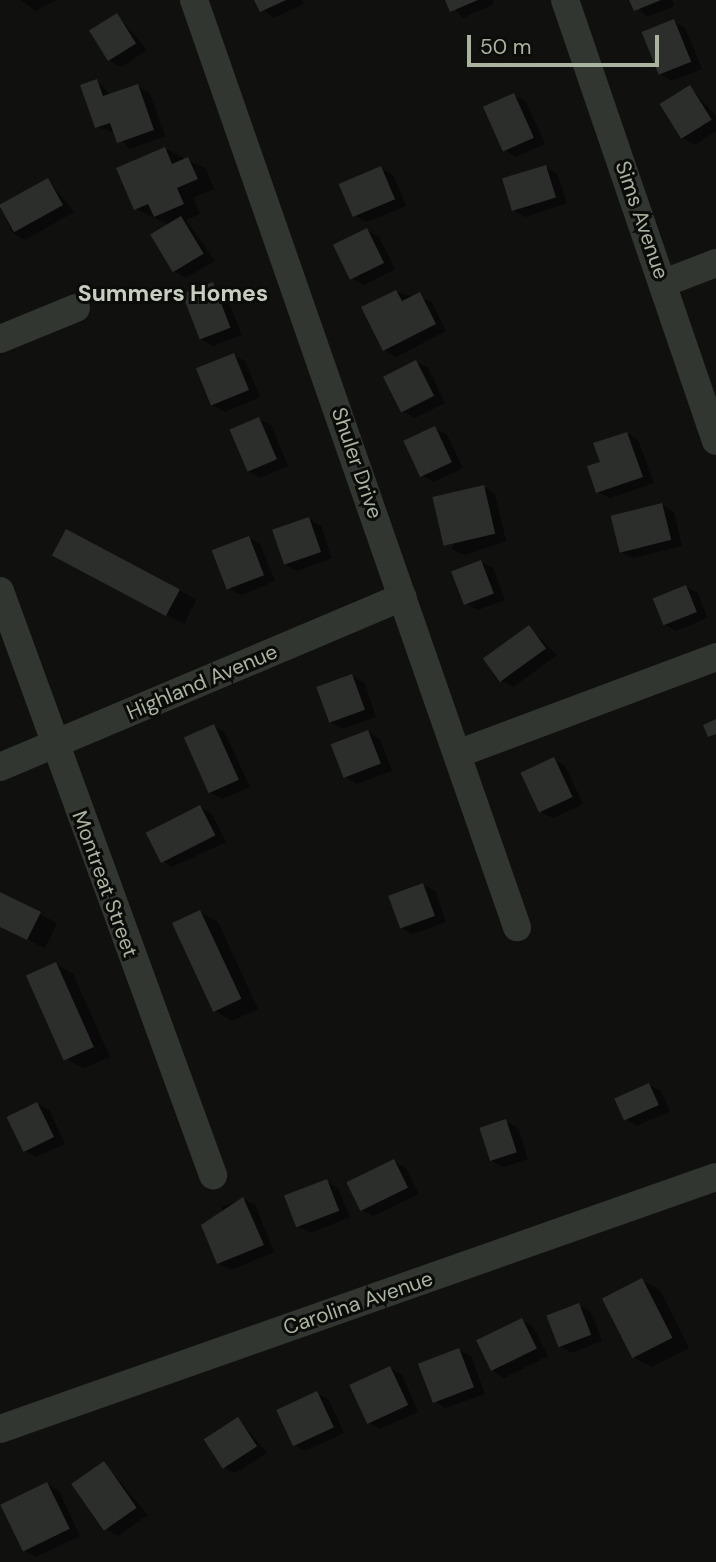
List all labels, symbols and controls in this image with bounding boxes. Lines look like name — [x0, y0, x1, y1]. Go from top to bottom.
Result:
scale bar — [471, 21, 664, 65]
text: 50 m — [480, 33, 531, 61]
street label: Sims Avenue — [610, 158, 674, 282]
district label: Summers Homes — [78, 279, 268, 307]
street label: Shuler Drive — [326, 404, 388, 522]
street label: Highland Avenue — [123, 639, 281, 725]
street label: Montreat Street — [67, 807, 143, 961]
street label: Carolina Avenue — [280, 1266, 436, 1340]

